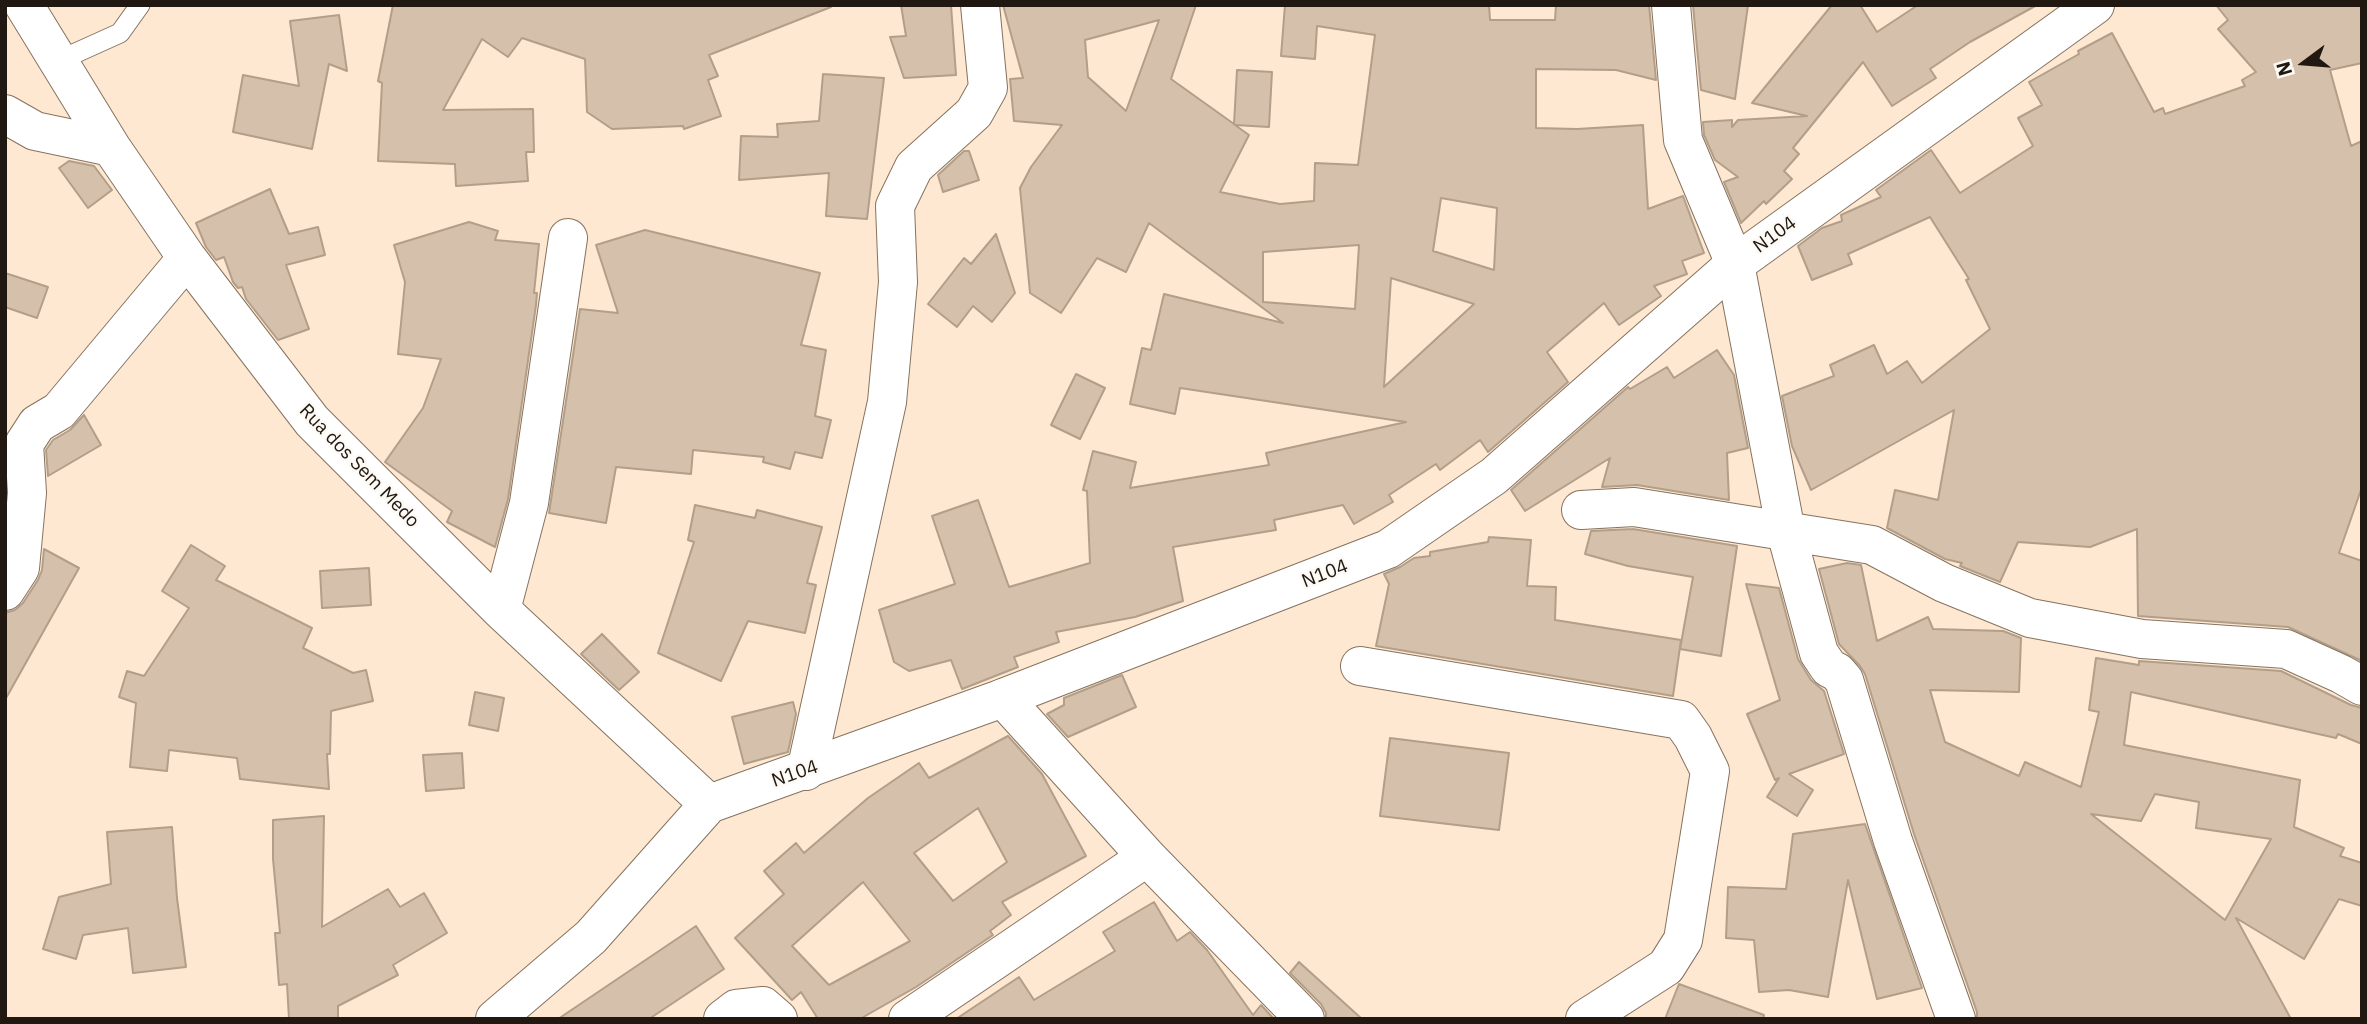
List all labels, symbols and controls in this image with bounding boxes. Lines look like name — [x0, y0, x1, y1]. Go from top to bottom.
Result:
north arrow — [2269, 28, 2339, 98]
text: N — [2270, 59, 2297, 79]
street label: N104 — [1749, 212, 1801, 258]
street label: Rua dos Sem Medo — [294, 399, 424, 533]
street label: N104 — [1299, 555, 1351, 593]
street label: N104 — [769, 755, 821, 793]

